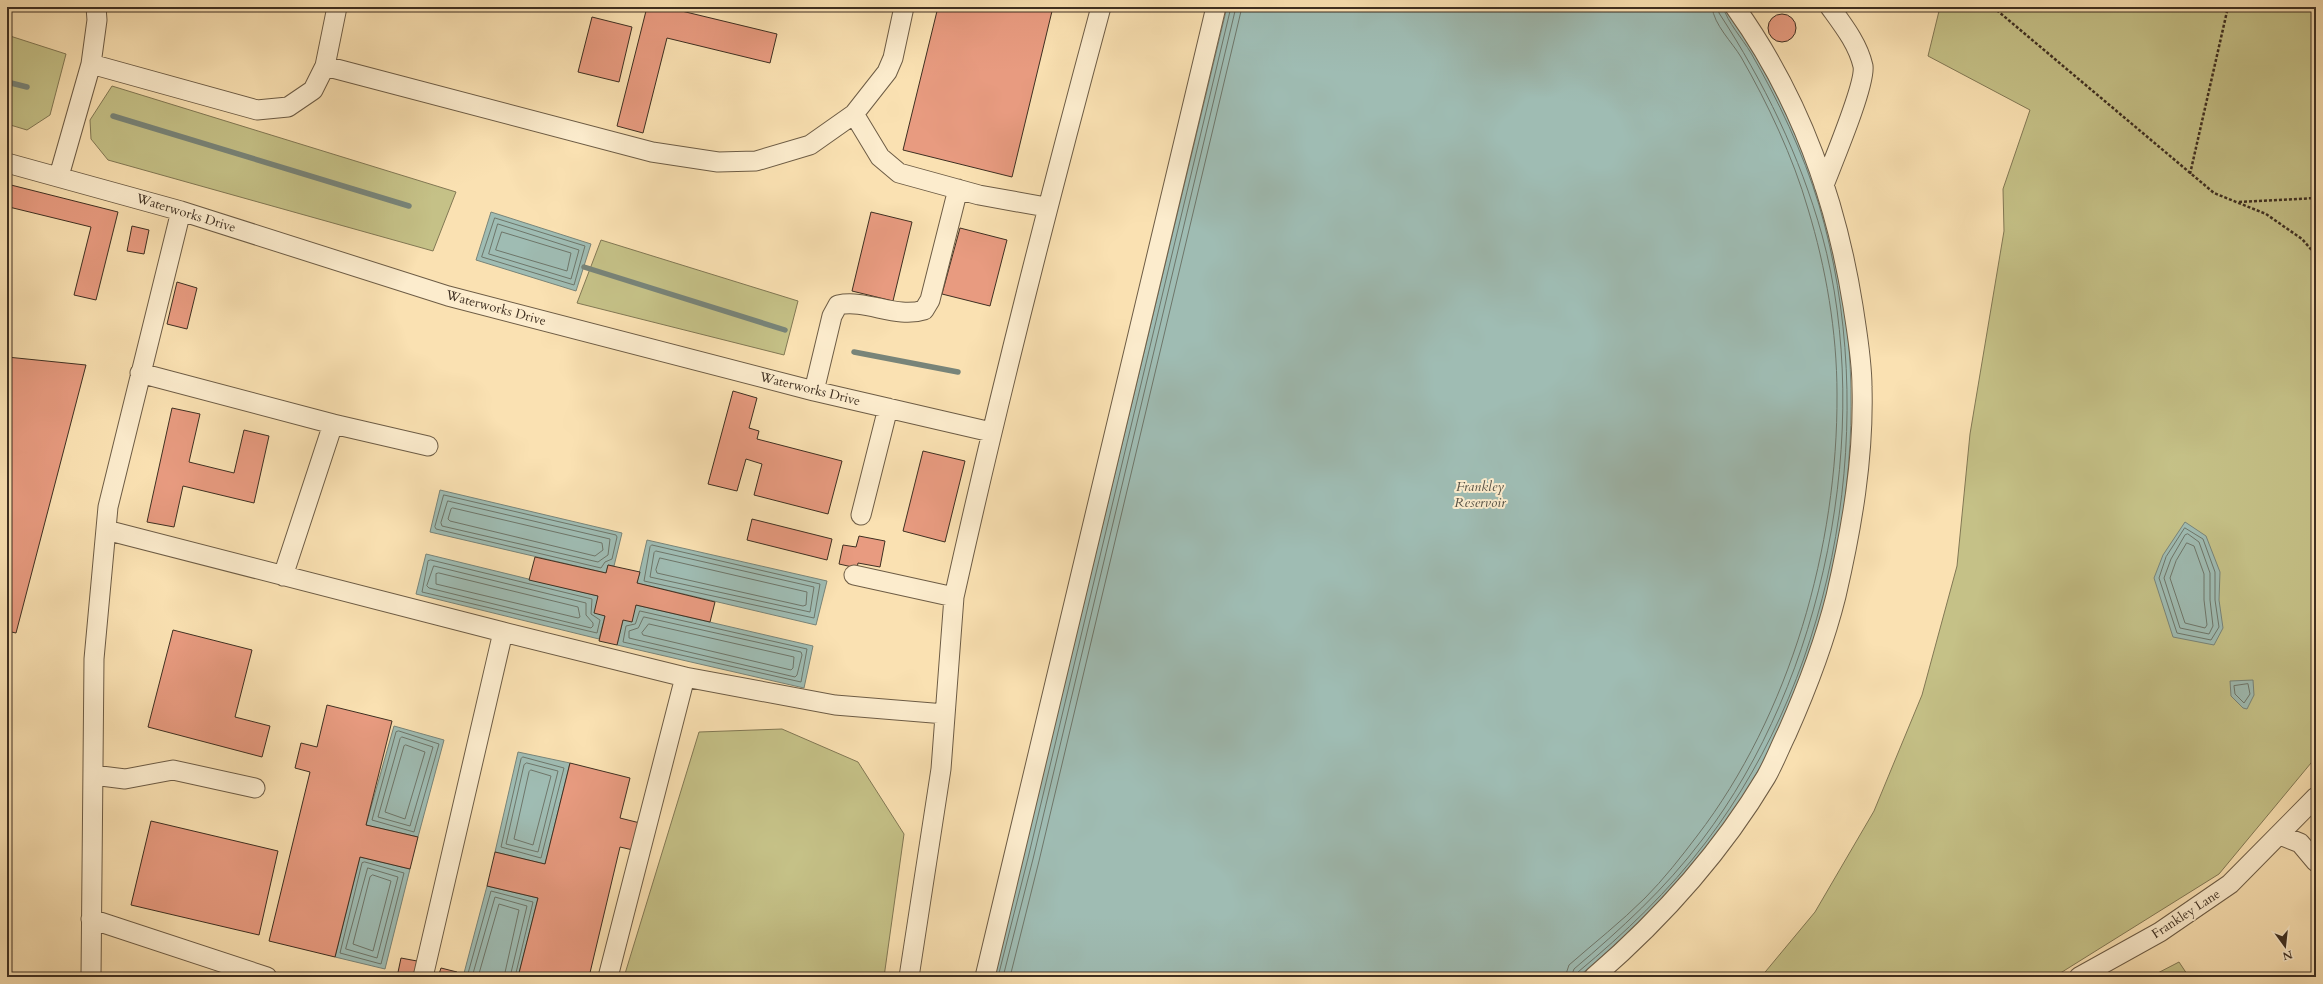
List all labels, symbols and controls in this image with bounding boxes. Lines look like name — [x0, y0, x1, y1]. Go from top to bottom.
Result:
street label: Waterworks Drive — [133, 189, 238, 237]
street label: Waterworks Drive — [443, 286, 548, 330]
street label: Waterworks Drive — [757, 368, 862, 410]
water label: Frankley Reservoir — [1454, 477, 1506, 512]
street label: Frankley Lane — [2148, 885, 2224, 943]
north arrow — [2265, 926, 2305, 966]
text: N — [2280, 947, 2294, 964]

